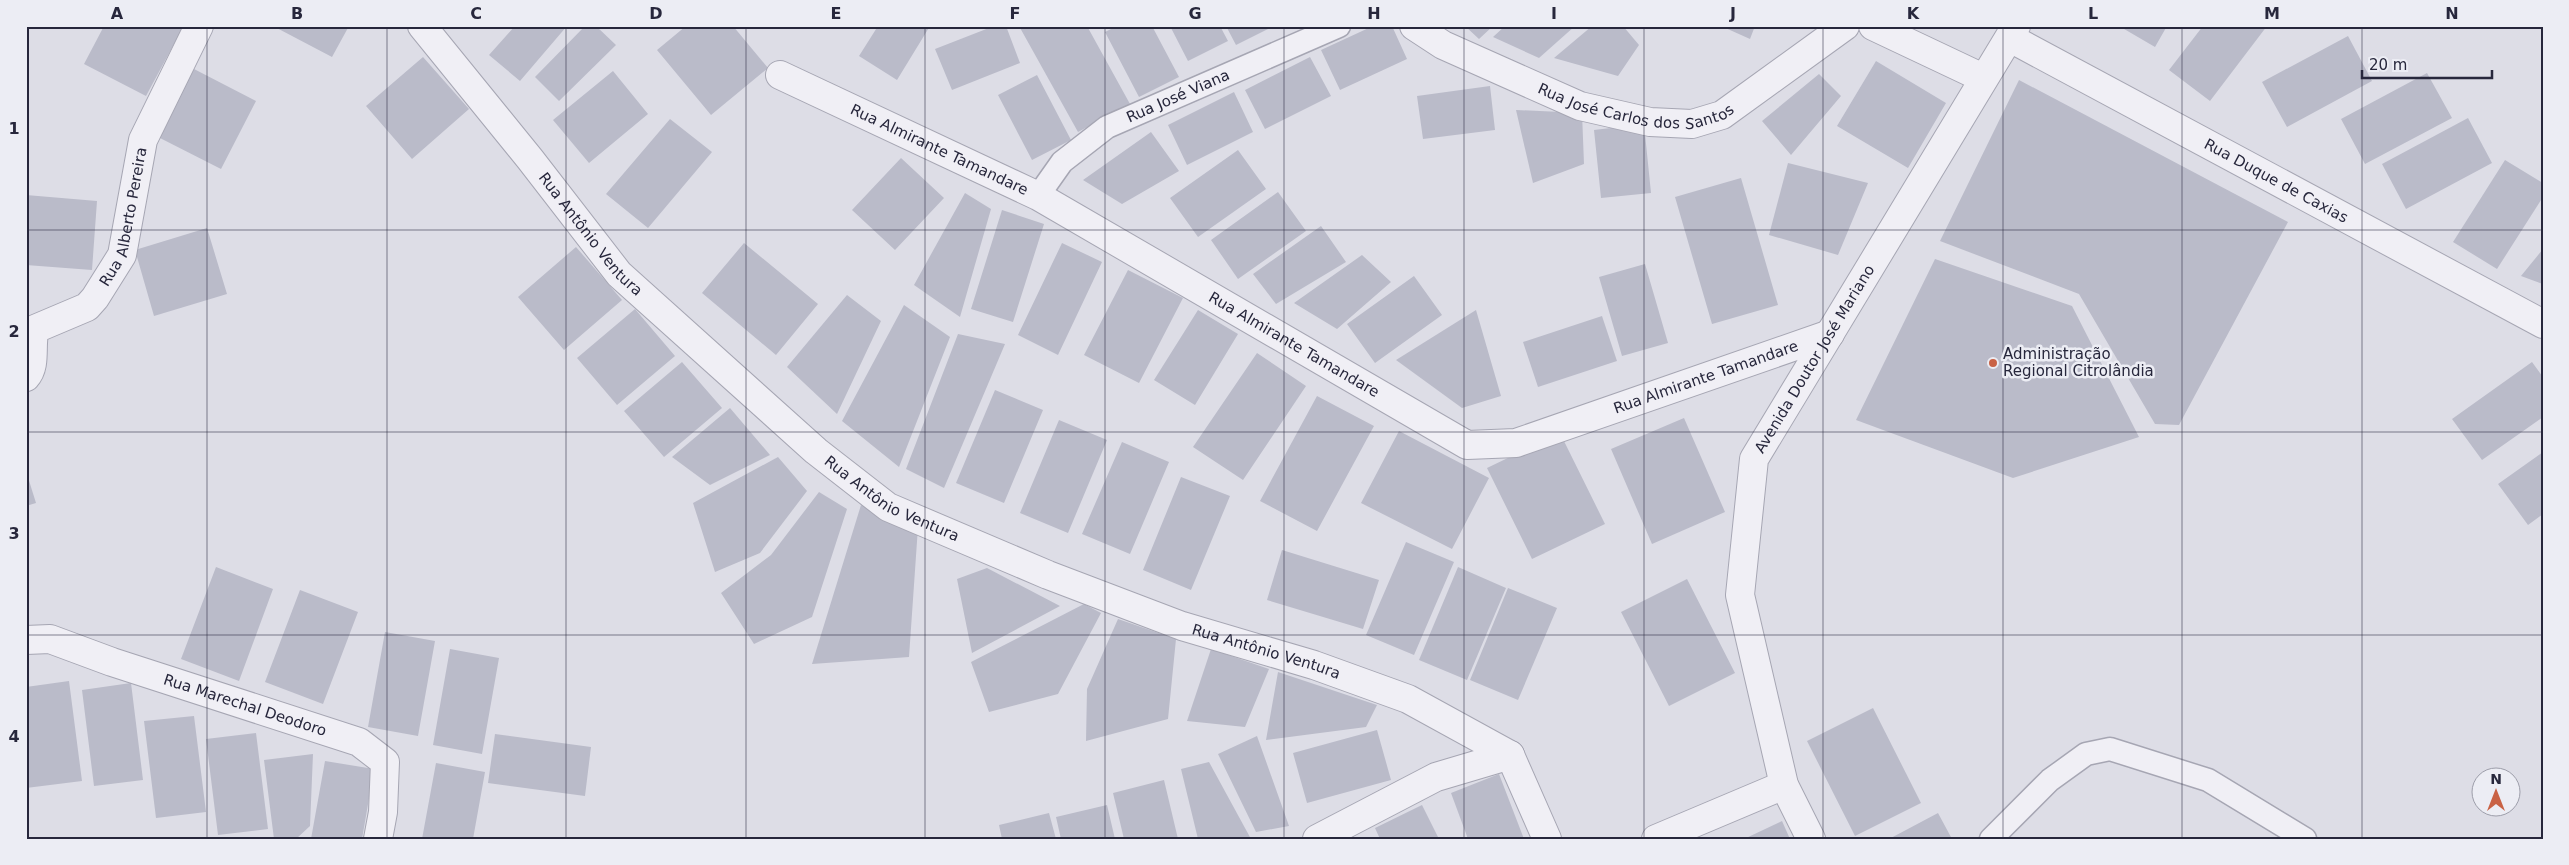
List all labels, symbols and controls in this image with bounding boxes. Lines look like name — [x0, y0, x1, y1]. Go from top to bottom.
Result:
text: A — [111, 4, 124, 23]
text: B — [291, 4, 303, 23]
text: C — [470, 4, 482, 23]
text: D — [649, 4, 663, 23]
text: E — [831, 4, 841, 23]
text: F — [1010, 4, 1020, 23]
text: G — [1188, 4, 1202, 23]
text: H — [1367, 4, 1381, 23]
text: I — [1551, 4, 1557, 23]
text: J — [1729, 4, 1736, 23]
text: K — [1907, 4, 1920, 23]
text: L — [2088, 4, 2098, 23]
text: M — [2264, 4, 2280, 23]
text: N — [2445, 4, 2459, 23]
scale bar — [2362, 48, 2492, 80]
text: 20 m — [2369, 56, 2407, 74]
street label: Rua José Viana — [1124, 66, 1232, 126]
street label: Rua José Carlos dos Santos — [1535, 79, 1738, 133]
street label: Rua Almirante Tamandare — [848, 100, 1031, 199]
text: 1 — [8, 119, 20, 138]
street label: Rua Duque de Caxias — [2201, 135, 2351, 227]
street label: Rua Alberto Pereira — [96, 146, 151, 290]
street label: Rua Antônio Ventura — [535, 169, 646, 300]
street label: Avenida Doutor José Mariano — [1751, 262, 1878, 456]
street label: Rua Almirante Tamandare — [1205, 288, 1383, 401]
text: 2 — [8, 322, 20, 341]
street label: Rua Almirante Tamandare — [1611, 337, 1801, 417]
place label: Administração Regional Citrolândia — [2003, 345, 2154, 380]
marker: Administração Regional Citrolândia — [1987, 357, 1999, 369]
street label: Rua Antônio Ventura — [821, 452, 962, 545]
text: 3 — [8, 524, 20, 543]
street label: Rua Antônio Ventura — [1190, 620, 1343, 683]
street label: Rua Marechal Deodoro — [161, 670, 329, 740]
text: 4 — [8, 727, 20, 746]
north arrow — [2472, 768, 2522, 818]
text: N — [2490, 771, 2502, 787]

